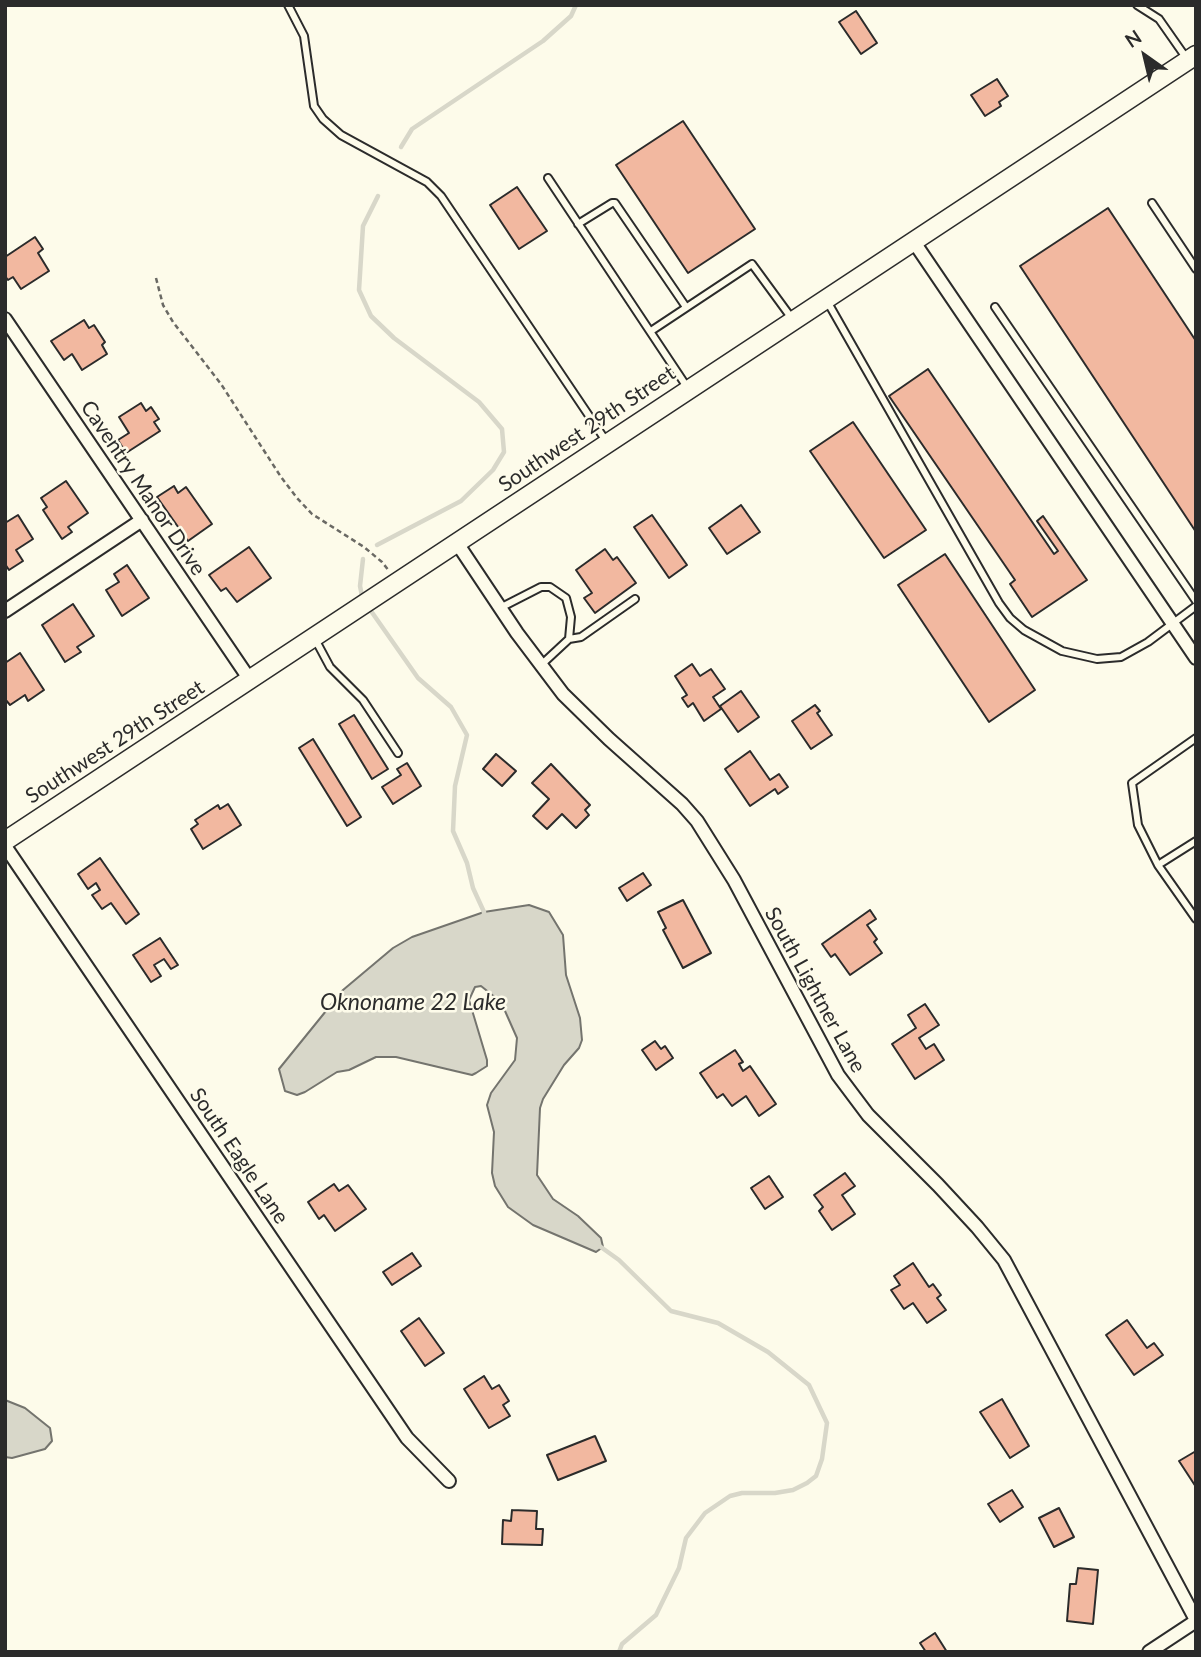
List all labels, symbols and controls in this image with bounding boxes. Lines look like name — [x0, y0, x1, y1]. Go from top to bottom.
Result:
north arrow — [1110, 21, 1180, 91]
text: N — [1120, 25, 1145, 52]
street label: Southwest 29th Street — [494, 360, 680, 498]
street label: Caventry Manor Drive — [75, 396, 211, 580]
street label: Southwest 29th Street — [21, 675, 209, 809]
street label: South Lightner Lane — [759, 903, 871, 1077]
water label: Oknoname 22 Lake — [320, 989, 506, 1017]
street label: South Eagle Lane — [184, 1083, 294, 1229]

